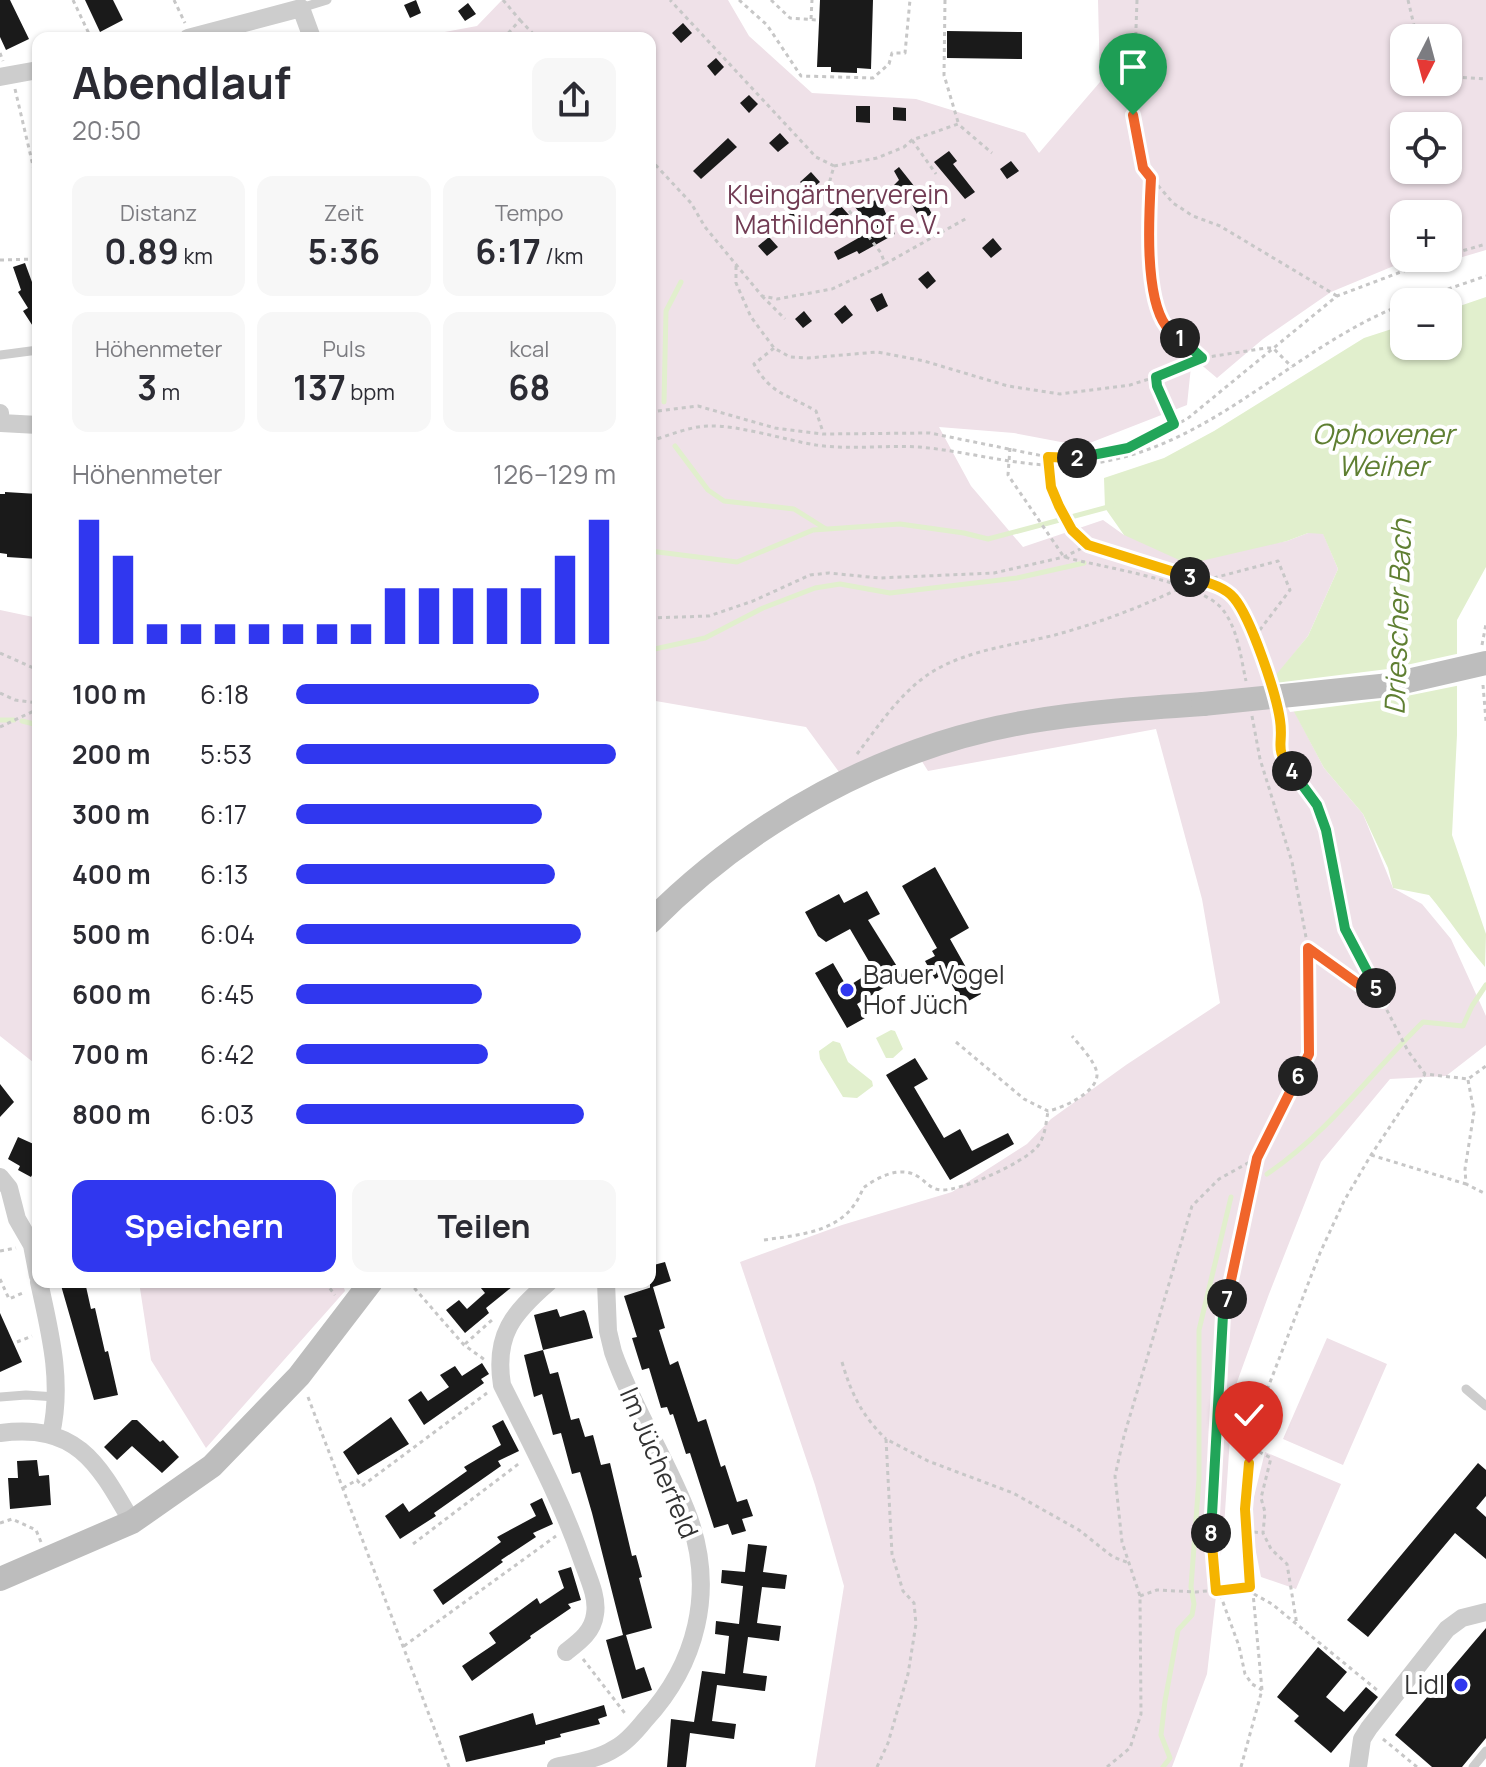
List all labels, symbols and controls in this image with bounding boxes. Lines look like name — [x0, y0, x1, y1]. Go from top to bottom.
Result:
north arrow — [1390, 24, 1462, 96]
map controls — [1390, 24, 1462, 360]
pin — [1099, 33, 1167, 115]
icon: arrive — [1111, 45, 1155, 89]
text: Abendlauf — [72, 52, 291, 112]
button: share — [532, 58, 616, 142]
text: 20:50 — [72, 112, 141, 148]
button: locate — [1390, 112, 1462, 184]
park label: Kleingärtnerverein Mathildenhof e.V. — [727, 176, 949, 242]
text: Distanz — [120, 198, 197, 228]
text: Zeit — [324, 198, 364, 228]
text: Tempo — [495, 198, 564, 228]
button: + — [1390, 200, 1462, 272]
text: 0.89 — [104, 228, 179, 274]
text: 5:36 — [308, 228, 380, 274]
text: 6:17 — [475, 228, 541, 274]
text: km — [179, 241, 213, 271]
text: /km — [541, 241, 583, 271]
button: − — [1390, 288, 1462, 360]
pin: 1 — [1160, 318, 1200, 358]
text: 1 — [1175, 323, 1185, 353]
text: Höhenmeter — [95, 334, 222, 364]
text: Puls — [322, 334, 366, 364]
text: kcal — [509, 334, 549, 364]
text: 3 — [137, 364, 157, 410]
text: 137 — [293, 364, 346, 410]
text: 68 — [508, 364, 550, 410]
text: m — [157, 377, 180, 407]
text: bpm — [346, 377, 395, 407]
water label: Ophovener Weiher — [1312, 414, 1458, 484]
pin: 2 — [1057, 438, 1097, 478]
text: 2 — [1070, 443, 1084, 473]
text: Höhenmeter — [72, 456, 223, 492]
text: 126–129 m — [493, 456, 616, 492]
water label: Driescher Bach — [1375, 517, 1419, 715]
pin: 3 — [1170, 557, 1210, 597]
text: 3 — [1184, 562, 1196, 592]
text: 100 m — [72, 676, 146, 712]
text: 6:18 — [200, 676, 249, 712]
text: 200 m — [72, 736, 150, 772]
text: 5:53 — [200, 736, 252, 772]
pin: 4 — [1272, 751, 1312, 791]
text: 4 — [1285, 756, 1299, 786]
text: 300 m — [72, 796, 150, 832]
text: 6:17 — [200, 796, 247, 832]
text: 400 m — [72, 856, 151, 892]
text: 6:13 — [200, 856, 248, 892]
text: 500 m — [72, 916, 150, 952]
text: 6:04 — [200, 916, 255, 952]
place label: Bauer Vogel Hof Jüch — [863, 956, 1005, 1022]
pin: 5 — [1356, 968, 1396, 1008]
text: 5 — [1370, 973, 1382, 1003]
text: 600 m — [72, 976, 151, 1012]
text: 6:45 — [200, 976, 254, 1012]
marker: Bauer Vogel Hof Jüch — [838, 981, 856, 999]
text: 700 m — [72, 1036, 149, 1072]
text: 6:42 — [200, 1036, 254, 1072]
pin: 6 — [1278, 1056, 1318, 1096]
text: 6 — [1291, 1061, 1305, 1091]
text: 800 m — [72, 1096, 151, 1132]
text: 6:03 — [200, 1096, 254, 1132]
button: Speichern — [72, 1180, 336, 1272]
button: Teilen — [352, 1180, 616, 1272]
pin: 7 — [1207, 1279, 1247, 1319]
text: 7 — [1221, 1284, 1233, 1314]
pin — [1215, 1381, 1283, 1463]
street label: Im Jücherfeld — [612, 1382, 708, 1544]
icon: check — [1227, 1393, 1271, 1437]
pin: 8 — [1191, 1513, 1231, 1553]
text: 8 — [1204, 1518, 1218, 1548]
place label: Lidl — [1404, 1666, 1445, 1702]
marker: Lidl — [1452, 1676, 1470, 1694]

